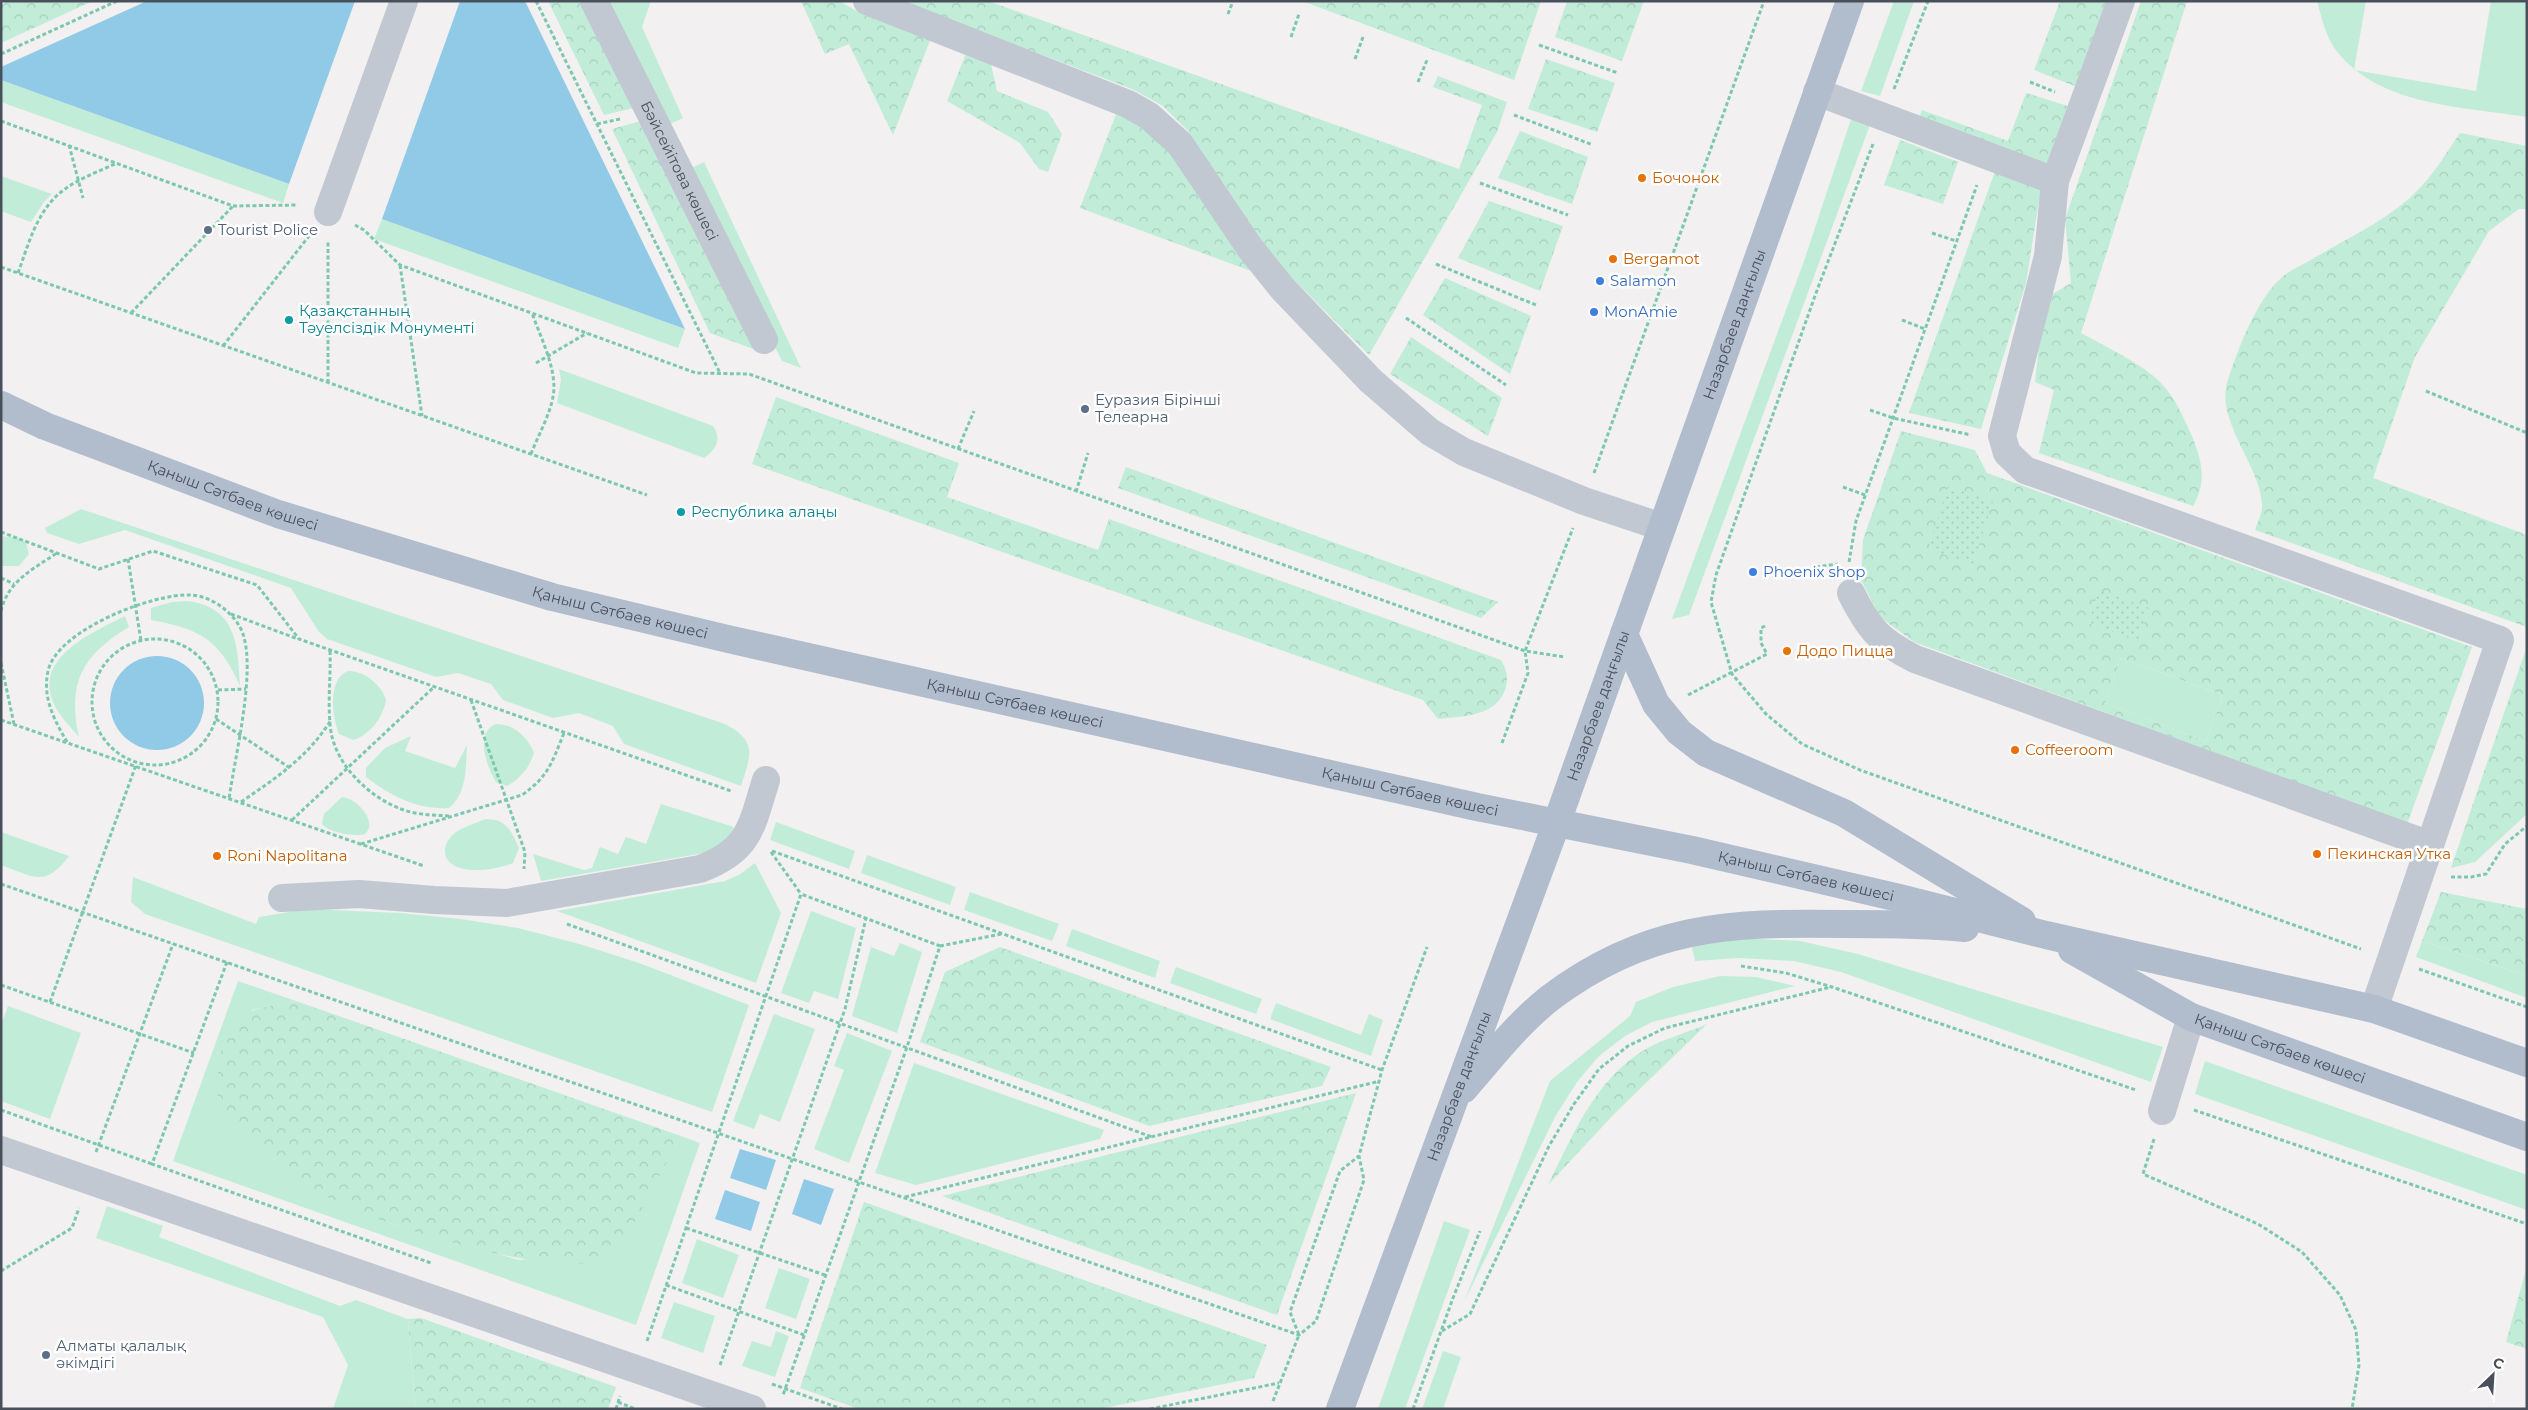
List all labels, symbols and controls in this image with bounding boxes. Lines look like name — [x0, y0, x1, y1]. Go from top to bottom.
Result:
street label: Бәйсейітова көшесі — [637, 97, 723, 244]
place label: Бочонок — [1652, 168, 1720, 187]
marker: Бочонок — [1636, 172, 1648, 184]
place label: Tourist Police — [218, 220, 318, 239]
marker: Tourist Police — [202, 224, 214, 236]
street label: Назарбаев даңғылы — [1698, 247, 1770, 402]
place label: Bergamot — [1623, 249, 1700, 268]
marker: Bergamot — [1607, 253, 1619, 265]
place label: Salamon — [1610, 271, 1676, 290]
marker: Salamon — [1594, 275, 1606, 287]
place label: Қазақстанның Тәуелсіздік Монументі — [299, 301, 475, 337]
place label: MonAmie — [1604, 302, 1678, 321]
marker: MonAmie — [1588, 306, 1600, 318]
marker: Қазақстанның Тәуелсіздік Монументі — [283, 314, 295, 326]
place label: Еуразия Бірінші Телеарна — [1095, 390, 1221, 426]
marker: Еуразия Бірінші Телеарна — [1079, 403, 1091, 415]
street label: Қаныш Сәтбаев көшесі — [145, 456, 321, 535]
place label: Республика алаңы — [691, 502, 838, 521]
marker: Республика алаңы — [675, 506, 687, 518]
place label: Phoenix shop — [1763, 562, 1866, 581]
marker: Phoenix shop — [1747, 566, 1759, 578]
street label: Қаныш Сәтбаев көшесі — [530, 582, 710, 643]
street label: Назарбаев даңғылы — [1562, 628, 1634, 784]
place label: Додо Пицца — [1797, 641, 1893, 660]
marker: Додо Пицца — [1781, 645, 1793, 657]
street label: Қаныш Сәтбаев көшесі — [925, 674, 1105, 732]
place label: Coffeeroom — [2025, 740, 2113, 759]
marker: Coffeeroom — [2009, 744, 2021, 756]
street label: Қаныш Сәтбаев көшесі — [1320, 762, 1500, 820]
place label: Пекинская Утка — [2327, 844, 2451, 863]
place label: Roni Napolitana — [227, 846, 348, 865]
street label: Қаныш Сәтбаев көшесі — [1716, 846, 1896, 906]
marker: Пекинская Утка — [2311, 848, 2323, 860]
marker: Roni Napolitana — [211, 850, 223, 862]
street label: Назарбаев даңғылы — [1422, 1009, 1495, 1164]
street label: Қаныш Сәтбаев көшесі — [2192, 1009, 2368, 1088]
place label: Алматы қалалық әкімдігі — [56, 1336, 187, 1372]
marker: Алматы қалалық әкімдігі — [40, 1349, 52, 1361]
north arrow — [2468, 1350, 2518, 1400]
text: С — [2490, 1353, 2507, 1374]

